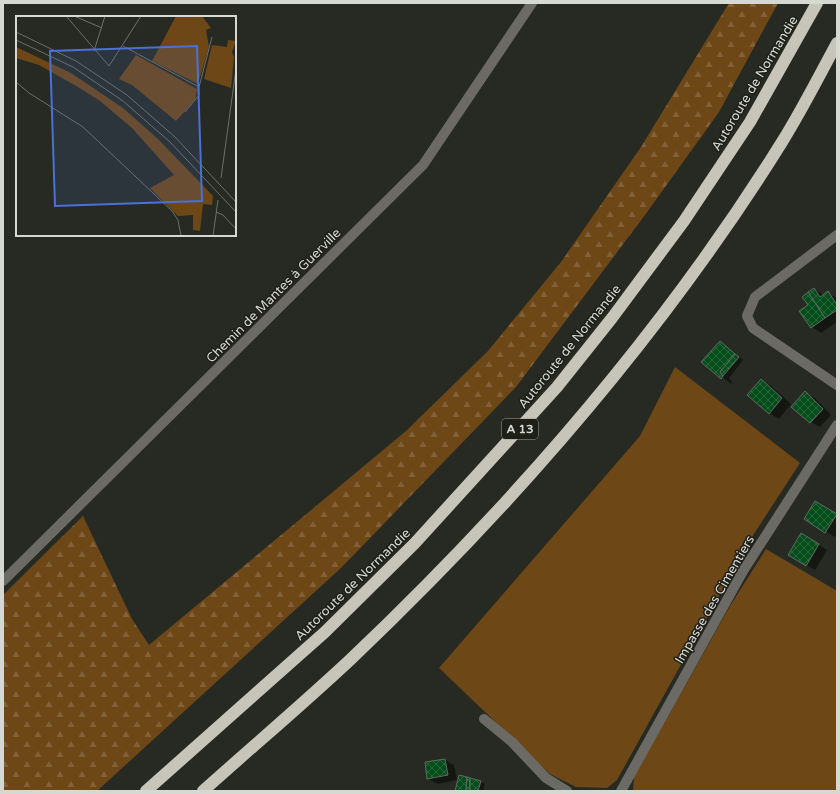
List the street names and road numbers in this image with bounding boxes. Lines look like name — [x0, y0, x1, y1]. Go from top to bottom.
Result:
street label: Autoroute de Normandie — [708, 13, 801, 154]
street label: Chemin de Mantes à Guerville — [203, 225, 344, 366]
street label: Autoroute de Normandie — [515, 282, 625, 412]
road number: A 13 — [502, 419, 538, 439]
street label: Autoroute de Normandie — [292, 525, 414, 644]
street label: Impasse des Cimentiers — [672, 532, 758, 667]

